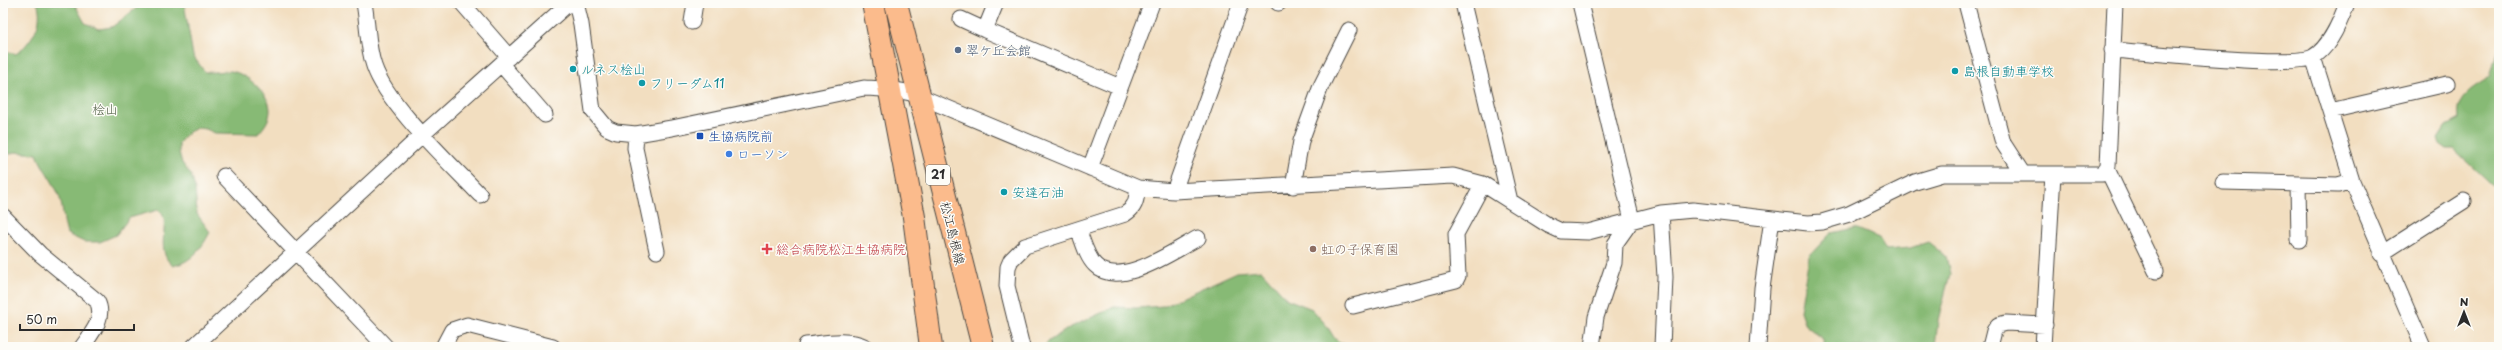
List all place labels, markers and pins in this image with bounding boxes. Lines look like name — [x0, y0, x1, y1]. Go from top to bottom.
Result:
place label: 翠ケ丘会館 — [966, 40, 1031, 59]
marker: 翠ケ丘会館 — [953, 45, 963, 55]
place label: ルネス桧山 — [581, 59, 646, 78]
place label: 島根自動車学校 — [1963, 61, 2054, 80]
marker: ルネス桧山 — [568, 64, 578, 74]
marker: 島根自動車学校 — [1950, 66, 1960, 76]
place label: フリーダム11 — [650, 73, 725, 92]
marker: フリーダム11 — [637, 78, 647, 88]
place label: 生協病院前 — [708, 126, 773, 145]
marker: 生協病院前 — [695, 131, 705, 141]
place label: ローソン — [737, 144, 789, 163]
marker: ローソン — [724, 149, 734, 159]
place label: 安達石油 — [1012, 182, 1064, 201]
marker: 安達石油 — [999, 187, 1009, 197]
place label: 総合病院松江生協病院 — [776, 239, 906, 258]
place label: 虹の子保育園 — [1321, 239, 1399, 258]
marker: 総合病院松江生協病院 — [761, 243, 773, 255]
marker: 虹の子保育園 — [1308, 244, 1318, 254]

